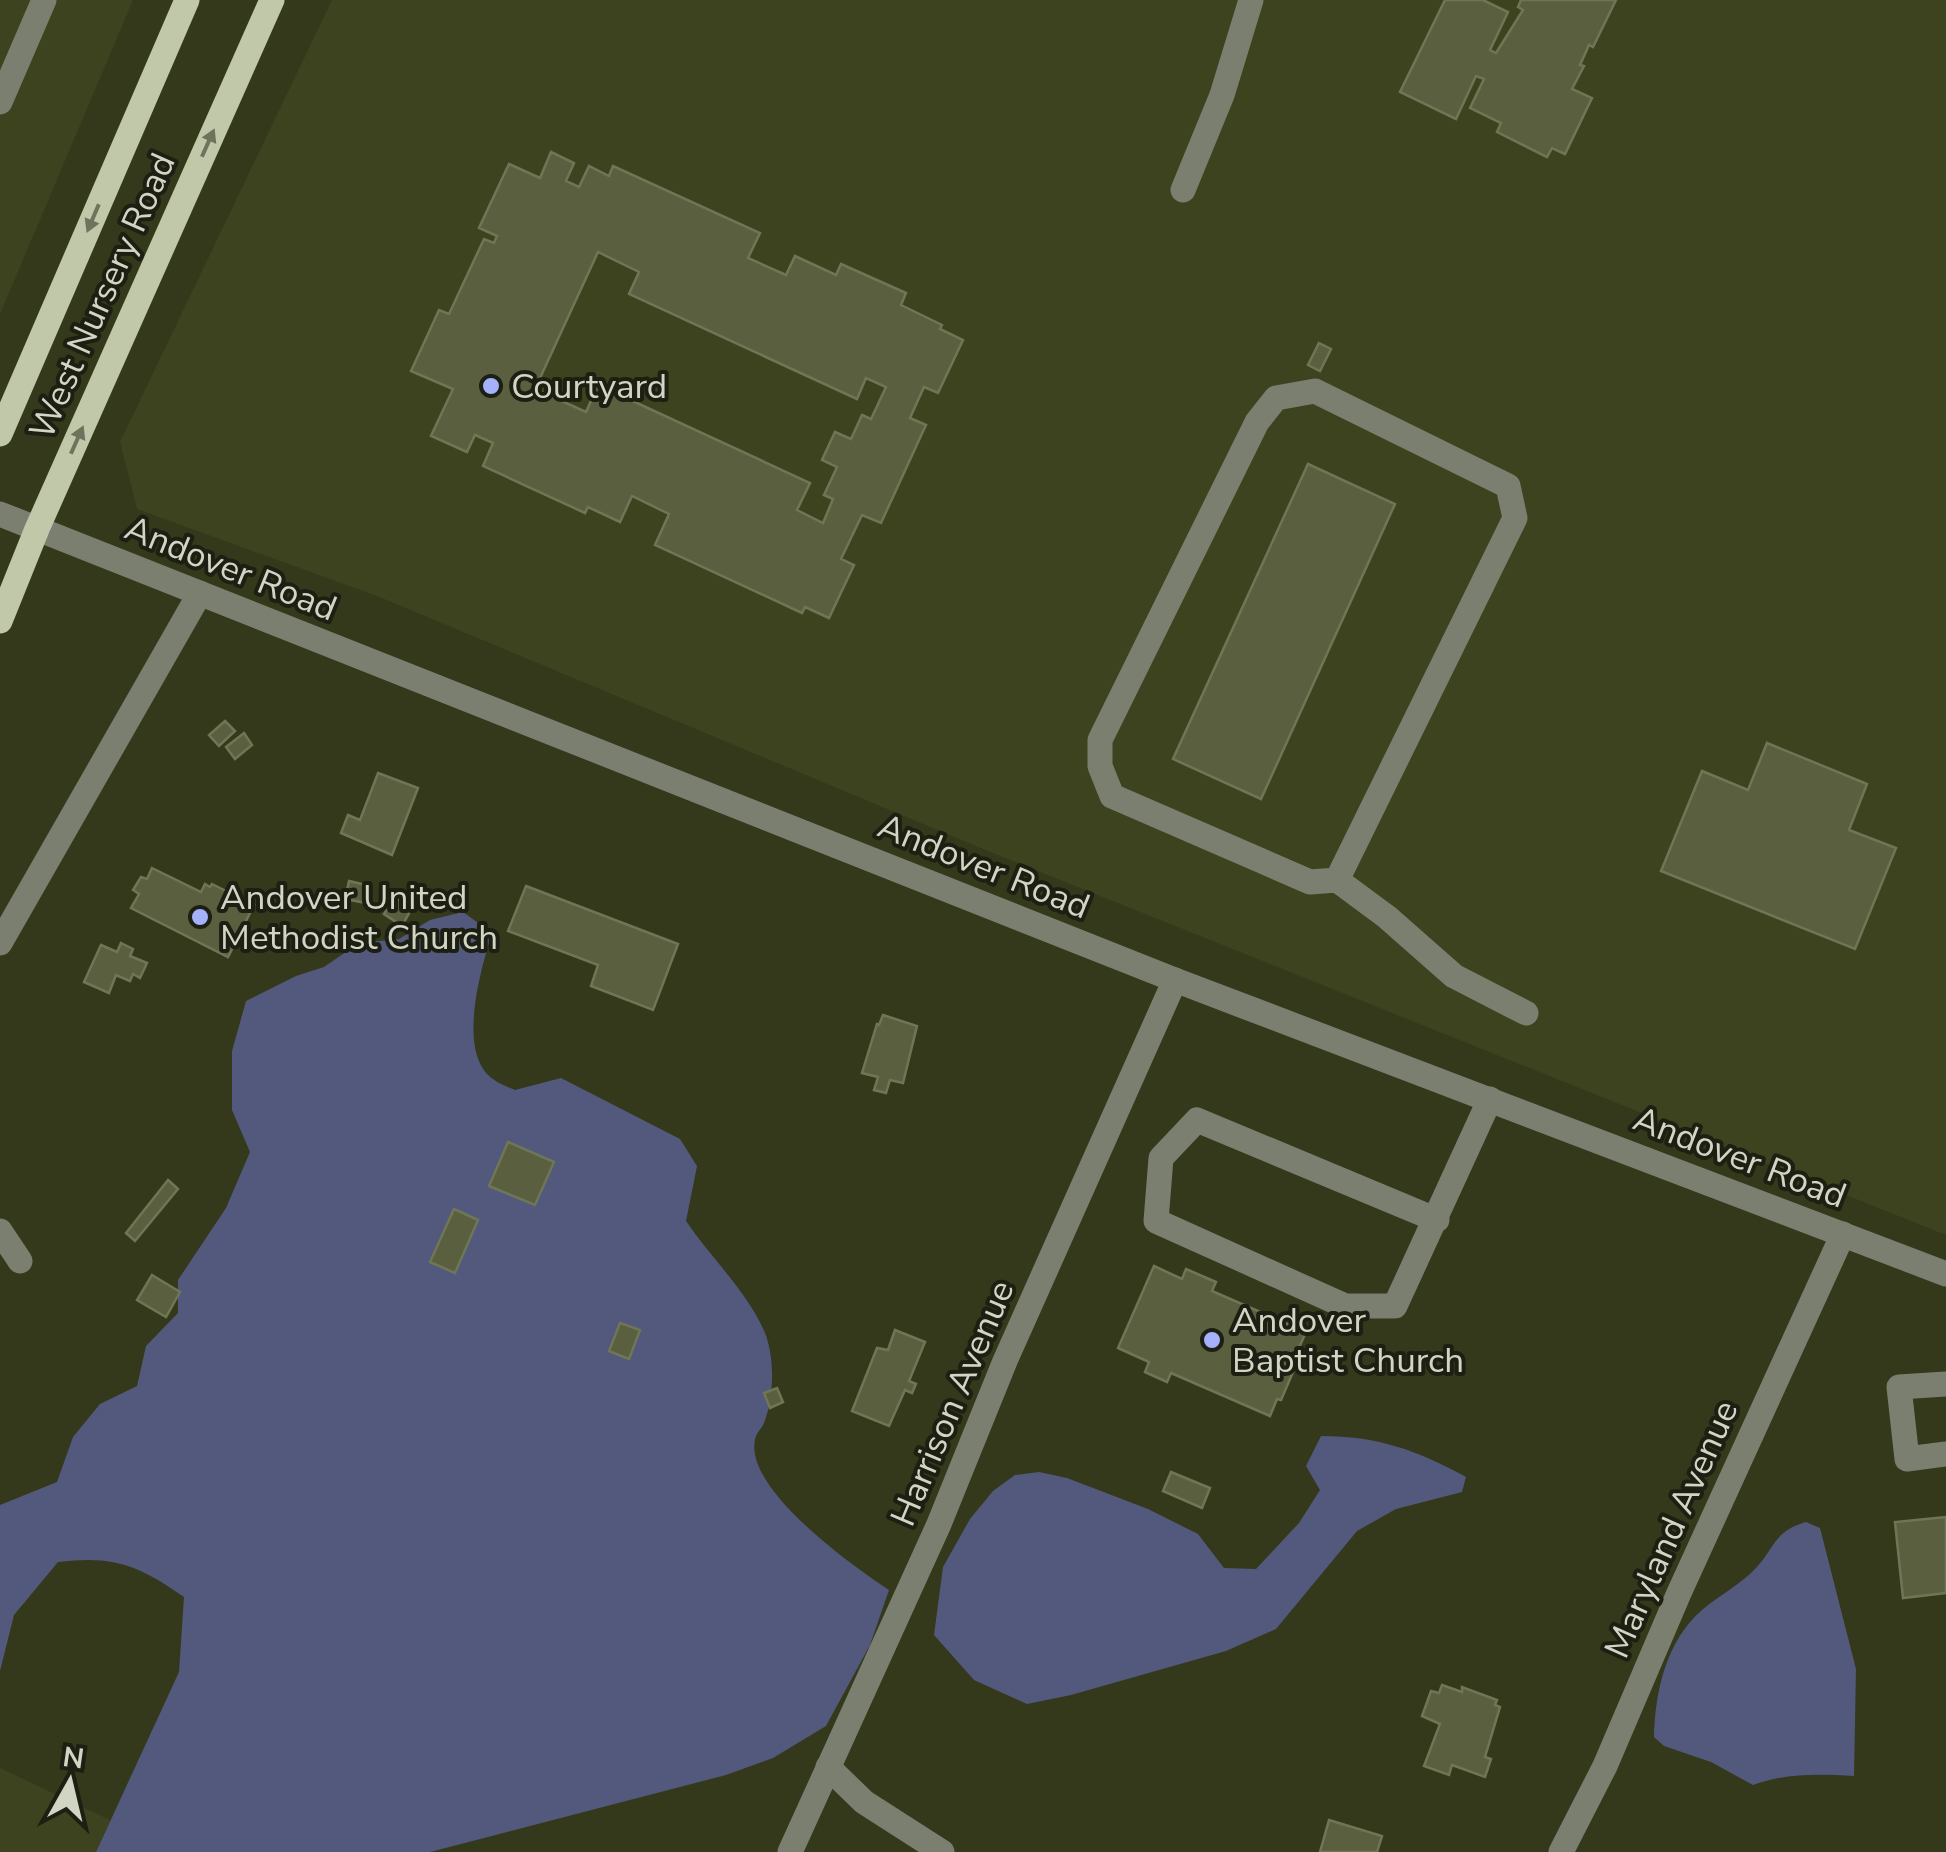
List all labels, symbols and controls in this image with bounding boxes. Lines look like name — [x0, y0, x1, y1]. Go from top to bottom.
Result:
one-way arrow — [200, 128, 217, 157]
street label: West Nursery Road — [18, 146, 187, 447]
one-way arrow — [85, 203, 101, 233]
place label: Courtyard — [511, 363, 667, 410]
marker: Courtyard — [480, 375, 502, 397]
one-way arrow — [68, 425, 85, 454]
street label: Andover Road — [118, 505, 344, 632]
street label: Andover Road — [871, 803, 1097, 930]
place label: Andover United Methodist Church — [220, 874, 498, 961]
marker: Andover United Methodist Church — [189, 906, 211, 928]
street label: Andover Road — [1627, 1095, 1853, 1220]
street label: Harrison Avenue — [880, 1273, 1025, 1533]
place label: Andover Baptist Church — [1232, 1297, 1464, 1384]
marker: Andover Baptist Church — [1201, 1329, 1223, 1351]
street label: Maryland Avenue — [1594, 1393, 1749, 1665]
north arrow — [20, 1732, 120, 1832]
text: N — [60, 1738, 86, 1779]

